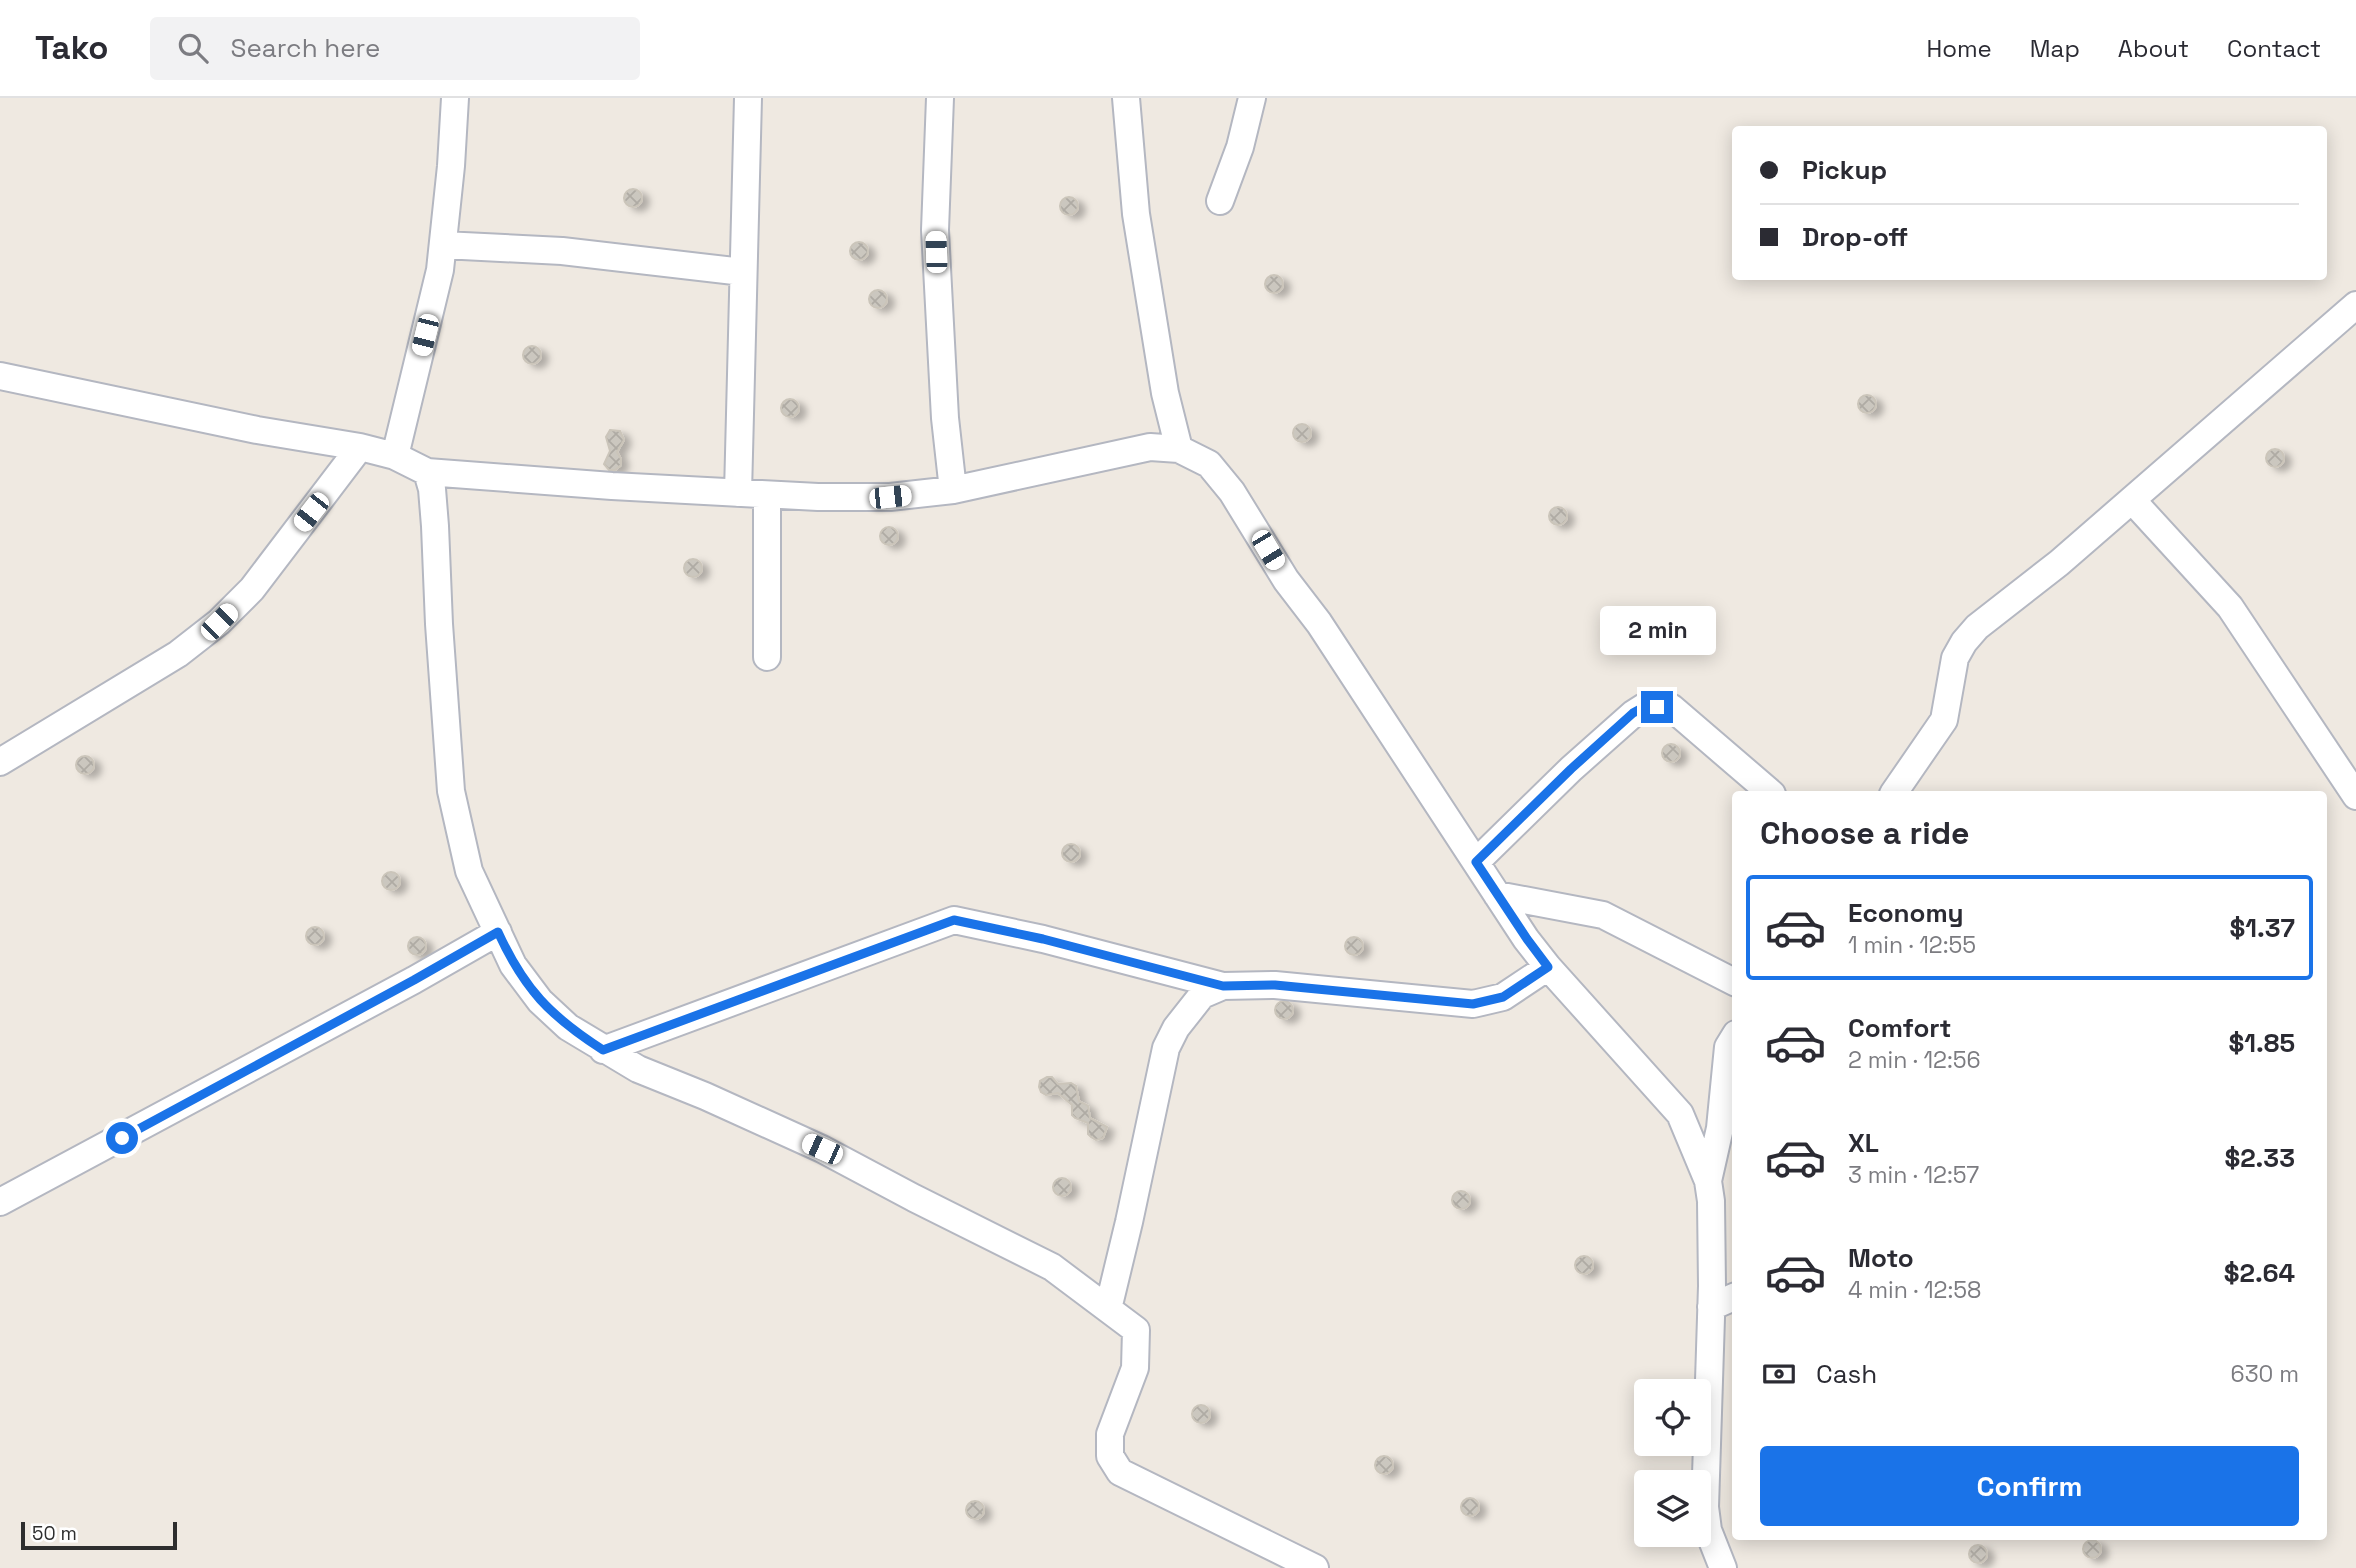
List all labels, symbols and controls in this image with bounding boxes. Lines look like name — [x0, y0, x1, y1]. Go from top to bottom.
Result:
search box — [150, 17, 640, 80]
text: Tako — [35, 27, 108, 69]
icon: search — [174, 29, 212, 67]
text: Search here — [230, 31, 380, 65]
text: Home — [1926, 33, 1992, 64]
text: Map — [2030, 33, 2080, 64]
text: About — [2118, 33, 2189, 64]
text: Contact — [2227, 33, 2321, 64]
text: Pickup — [1802, 153, 1887, 187]
text: Drop-off — [1802, 220, 1908, 254]
car — [925, 231, 948, 273]
car — [410, 312, 441, 358]
car — [869, 484, 912, 510]
car — [290, 489, 333, 535]
car — [1249, 527, 1288, 573]
car — [197, 600, 242, 644]
callout: 2 min — [1599, 606, 1715, 654]
text: 2 min — [1628, 615, 1688, 645]
route end — [1641, 691, 1673, 723]
text: Choose a ride — [1760, 813, 1970, 853]
icon: car — [1764, 896, 1827, 959]
text: Economy — [1848, 896, 1964, 930]
text: $1.37 — [2230, 911, 2295, 945]
text: 1 min · 12:55 — [1848, 930, 1976, 960]
icon: car — [1764, 1011, 1827, 1074]
text: Comfort — [1848, 1011, 1951, 1045]
text: $1.85 — [2229, 1026, 2295, 1060]
text: 2 min · 12:56 — [1848, 1045, 1981, 1075]
route start — [106, 1122, 138, 1154]
icon: car — [1764, 1126, 1827, 1189]
text: XL — [1848, 1126, 1879, 1160]
car — [799, 1131, 846, 1167]
text: $2.33 — [2224, 1141, 2295, 1175]
text: 3 min · 12:57 — [1848, 1160, 1979, 1190]
icon: car — [1764, 1241, 1827, 1304]
text: Moto — [1848, 1241, 1914, 1275]
text: $2.64 — [2224, 1256, 2295, 1290]
text: 4 min · 12:58 — [1848, 1275, 1981, 1305]
icon: cash — [1760, 1355, 1798, 1393]
text: Cash — [1816, 1357, 1877, 1391]
text: 630 m — [2231, 1359, 2299, 1389]
map controls — [1634, 1379, 1711, 1547]
button: locate — [1634, 1379, 1711, 1456]
button: Confirm — [1760, 1446, 2299, 1526]
button: layers — [1634, 1470, 1711, 1547]
scale bar — [21, 1519, 177, 1551]
text: 50 m — [32, 1521, 77, 1546]

